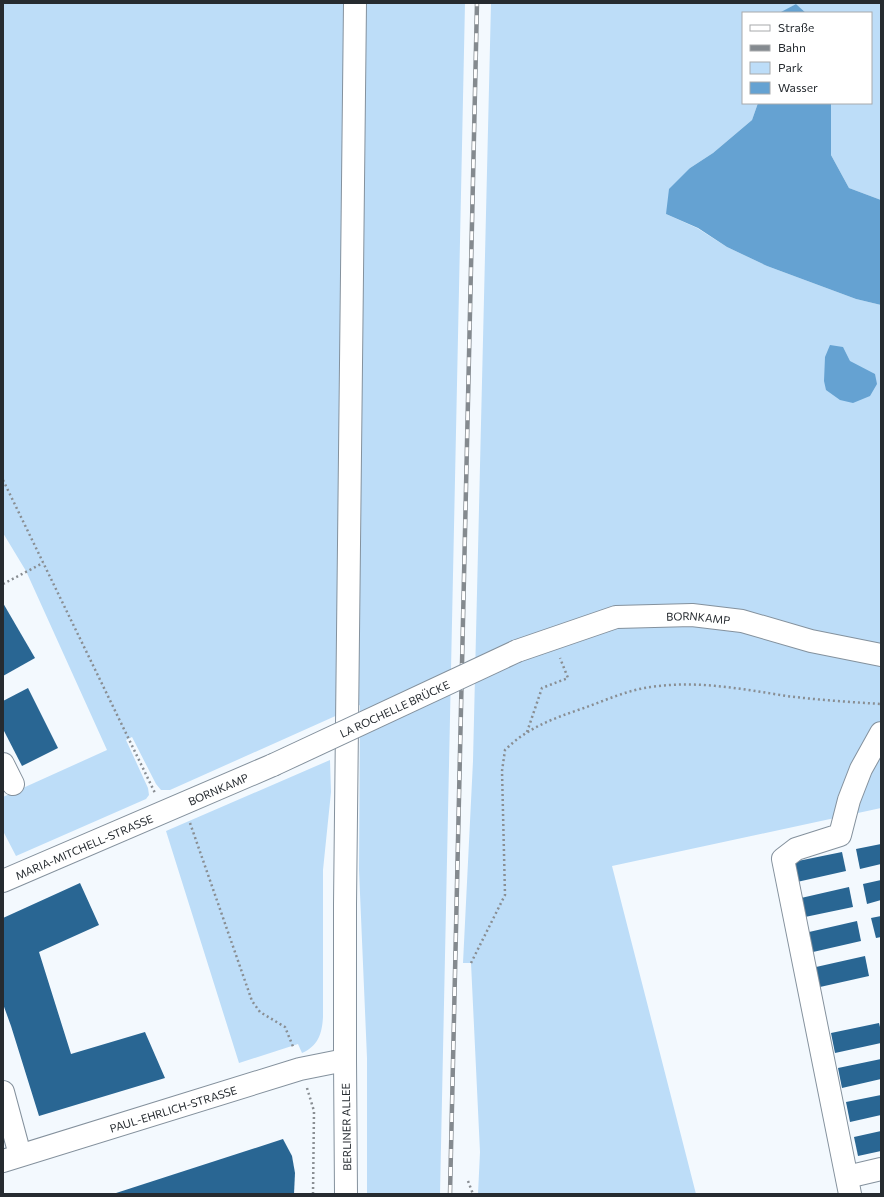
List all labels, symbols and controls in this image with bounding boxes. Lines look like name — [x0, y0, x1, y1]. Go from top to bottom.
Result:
legend — [742, 12, 872, 104]
text: Straße — [778, 20, 814, 34]
text: Bahn — [778, 40, 806, 54]
text: Park — [778, 60, 804, 74]
text: Wasser — [778, 80, 818, 94]
street label: BORNKAMP — [666, 608, 731, 626]
street label: LA ROCHELLE BRÜCKE — [337, 677, 451, 739]
street label: BORNKAMP — [186, 770, 250, 807]
street label: MARIA-MITCHELL-STRASSE — [13, 811, 155, 882]
street label: PAUL-EHRLICH-STRASSE — [108, 1083, 238, 1134]
street label: BERLINER ALLEE — [339, 1083, 353, 1171]

